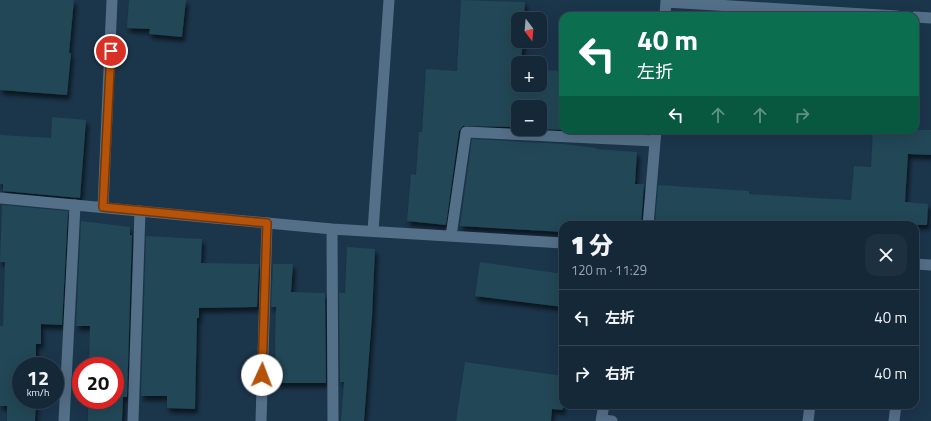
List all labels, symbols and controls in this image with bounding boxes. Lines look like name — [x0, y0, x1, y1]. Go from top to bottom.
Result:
north arrow — [511, 12, 547, 48]
map controls — [511, 12, 547, 136]
text: 40 m — [637, 18, 698, 61]
icon: left — [571, 28, 623, 80]
pin — [94, 34, 128, 68]
icon: arrive — [100, 40, 122, 62]
button: + — [511, 56, 547, 92]
text: 左折 — [637, 58, 673, 85]
button: − — [511, 100, 547, 136]
icon: left — [665, 104, 687, 126]
icon: ahead — [707, 104, 729, 126]
icon: ahead — [749, 104, 771, 126]
icon: right — [791, 104, 813, 126]
text: 1 分 — [571, 227, 613, 263]
button: close — [865, 234, 907, 276]
text: 120 m · 11:29 — [571, 260, 647, 280]
text: 左折 — [605, 306, 635, 329]
text: 40 m — [874, 306, 907, 329]
icon: left — [571, 307, 593, 329]
position arrow — [241, 354, 283, 396]
speed limit sign: 20 — [72, 357, 124, 409]
text: 12 — [27, 362, 49, 393]
text: 右折 — [605, 362, 635, 385]
text: 40 m — [874, 362, 907, 385]
icon: right — [571, 363, 593, 385]
text: km/h — [27, 385, 49, 400]

